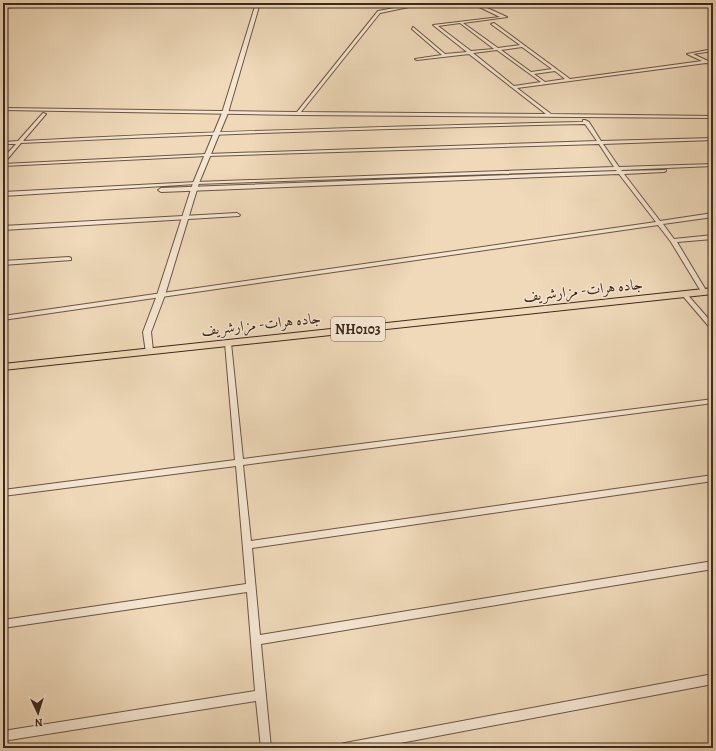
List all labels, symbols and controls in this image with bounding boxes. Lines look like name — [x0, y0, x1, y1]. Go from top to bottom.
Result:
street label: جاده هرات- مزارشریف — [522, 274, 644, 307]
street label: جاده هرات- مزارشریف — [200, 308, 322, 341]
road number: NH0103 — [331, 317, 385, 341]
north arrow — [18, 693, 58, 733]
text: N — [34, 715, 43, 730]

